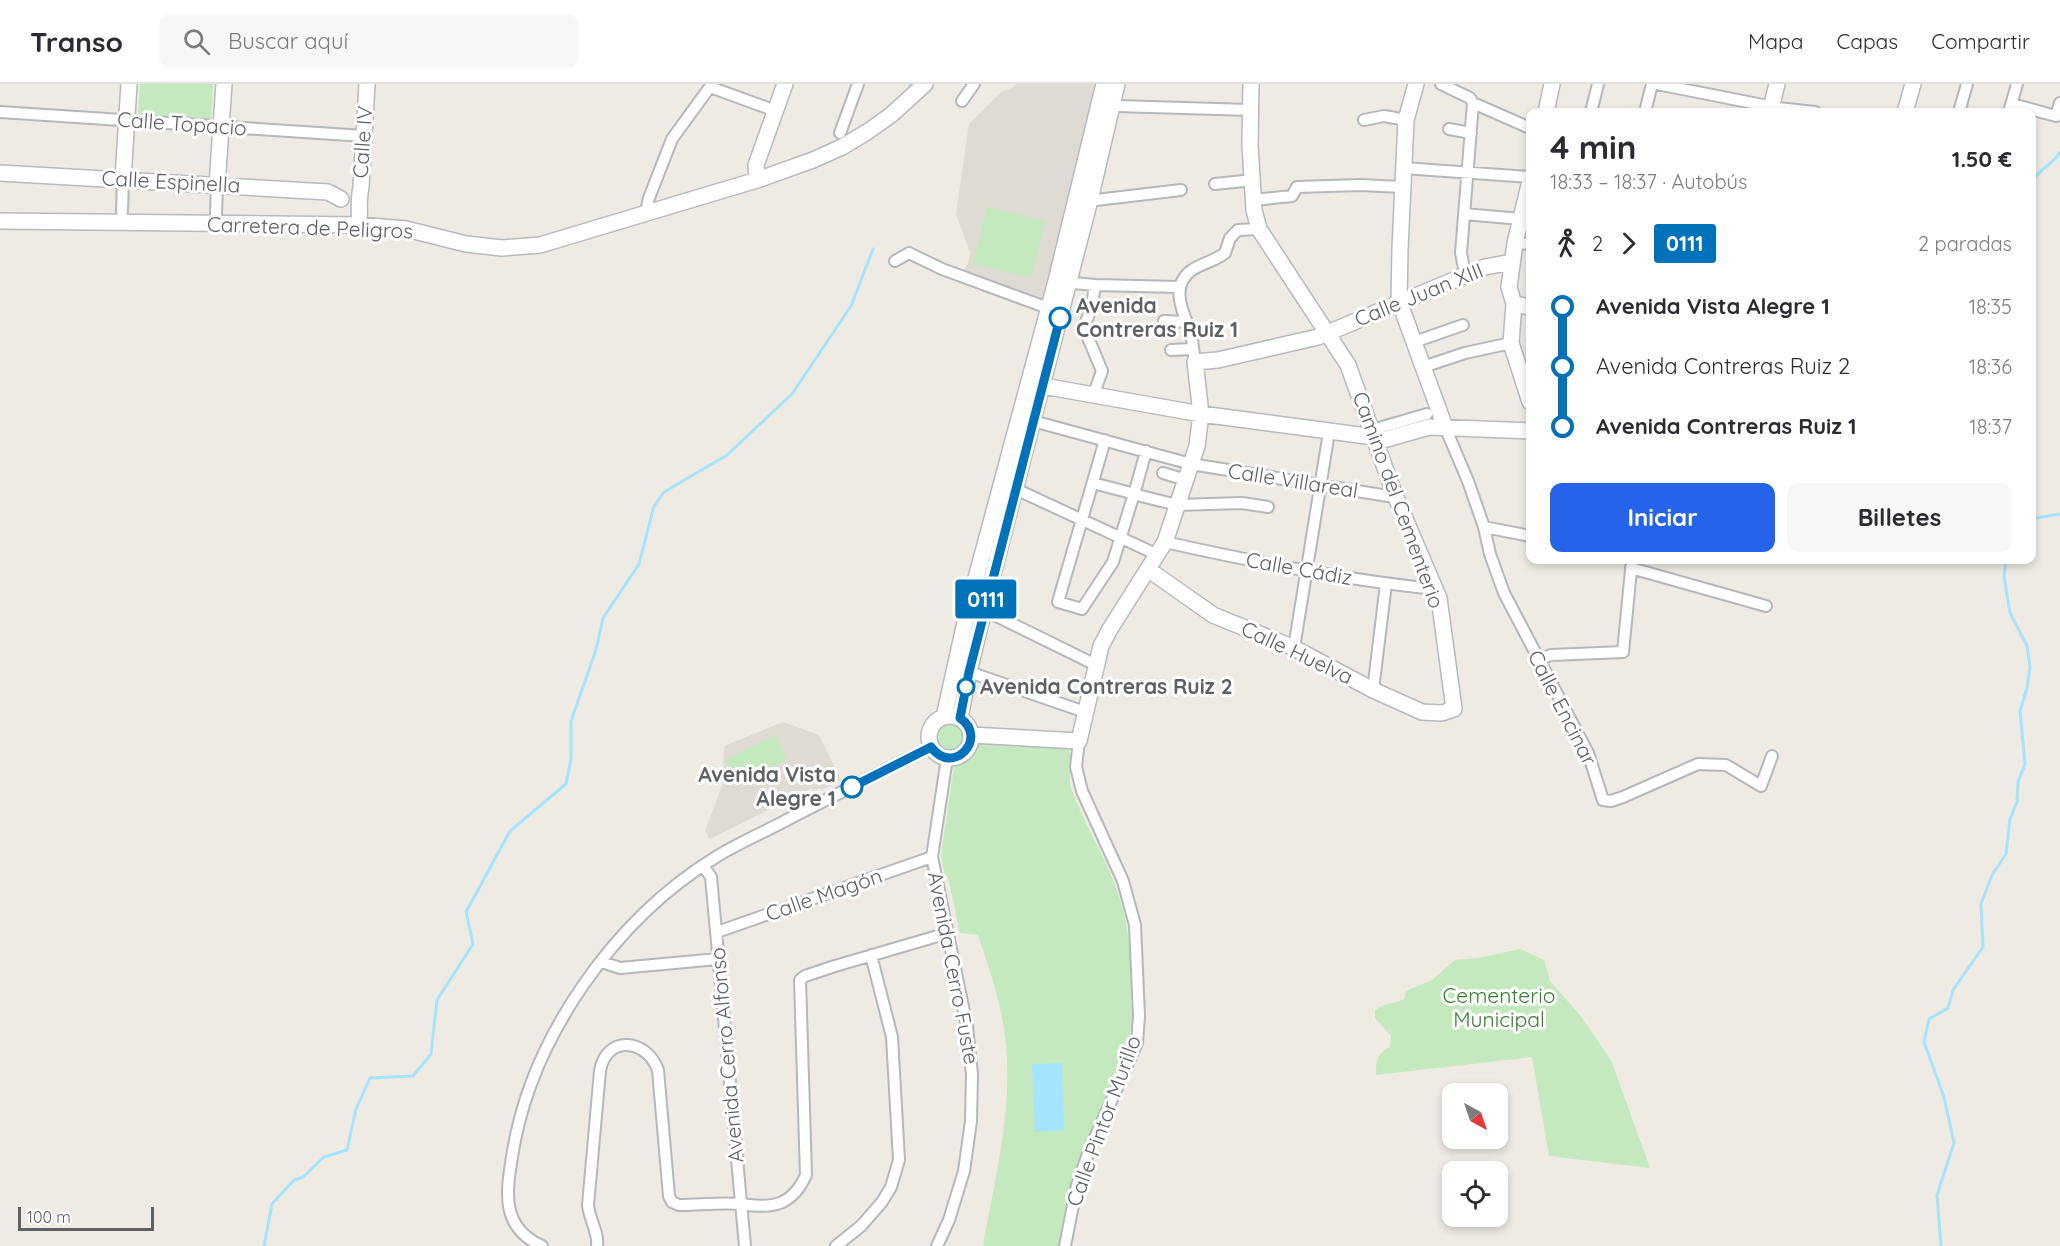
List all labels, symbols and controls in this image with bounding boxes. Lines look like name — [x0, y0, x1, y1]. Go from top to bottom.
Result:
search box — [159, 14, 579, 68]
text: Transo — [30, 24, 123, 59]
icon: search — [180, 25, 213, 58]
text: Buscar aquí — [228, 27, 348, 55]
text: Mapa — [1748, 28, 1803, 54]
text: Capas — [1836, 28, 1898, 54]
text: Compartir — [1931, 28, 2030, 54]
street label: Calle IV — [346, 105, 378, 179]
street label: Calle Topacio — [116, 106, 248, 140]
text: 4 min — [1550, 126, 1637, 167]
text: 1.50 € — [1952, 145, 2012, 173]
street label: Calle Espinella — [101, 164, 241, 198]
text: 18:33 – 18:37 · Autobús — [1550, 169, 1747, 194]
street label: Carretera de Peligros — [207, 210, 414, 244]
icon: walk — [1550, 227, 1583, 260]
icon: forward — [1612, 227, 1645, 260]
text: 0111 — [1666, 230, 1704, 256]
text: 2 — [1592, 231, 1603, 256]
text: 2 paradas — [1918, 231, 2012, 256]
street label: Calle Juan XIII — [1350, 256, 1487, 332]
place label: Avenida Contreras Ruiz 1 — [1076, 292, 1238, 342]
text: Avenida Vista Alegre 1 — [1596, 292, 1830, 320]
text: 18:35 — [1969, 294, 2012, 319]
marker: Avenida Contreras Ruiz 1 — [1049, 307, 1071, 329]
text: Avenida Contreras Ruiz 2 — [1596, 352, 1850, 380]
text: 18:36 — [1969, 354, 2012, 379]
street label: Camino del Cementerio — [1348, 388, 1450, 612]
text: Avenida Contreras Ruiz 1 — [1596, 412, 1857, 440]
text: 18:37 — [1969, 414, 2012, 439]
street label: Calle Villareal — [1226, 457, 1360, 503]
button: Iniciar — [1550, 483, 1775, 552]
button: Billetes — [1787, 483, 2012, 552]
street label: Calle Cádiz — [1244, 546, 1354, 590]
line badge: 0111 — [944, 580, 1028, 618]
text: 0111 — [967, 586, 1005, 612]
street label: Calle Huelva — [1237, 615, 1358, 689]
street label: Calle Encinar — [1523, 646, 1603, 770]
place label: Avenida Contreras Ruiz 2 — [980, 673, 1233, 699]
marker: Avenida Contreras Ruiz 2 — [957, 678, 975, 696]
place label: Avenida Vista Alegre 1 — [698, 761, 836, 811]
marker: Avenida Vista Alegre 1 — [841, 776, 863, 798]
street label: Calle Magón — [762, 862, 885, 926]
street label: Avenida Cerro Fuste — [923, 869, 985, 1066]
street label: Avenida Cerro Alfonso — [704, 946, 748, 1164]
park label: Cementerio Municipal — [1443, 982, 1555, 1032]
street label: Calle Pintor Murillo — [1060, 1032, 1146, 1210]
north arrow — [1442, 1083, 1508, 1149]
map controls — [1442, 1083, 1508, 1227]
button: locate — [1442, 1161, 1508, 1227]
scale bar — [18, 1204, 154, 1232]
text: 100 m — [27, 1207, 71, 1227]

